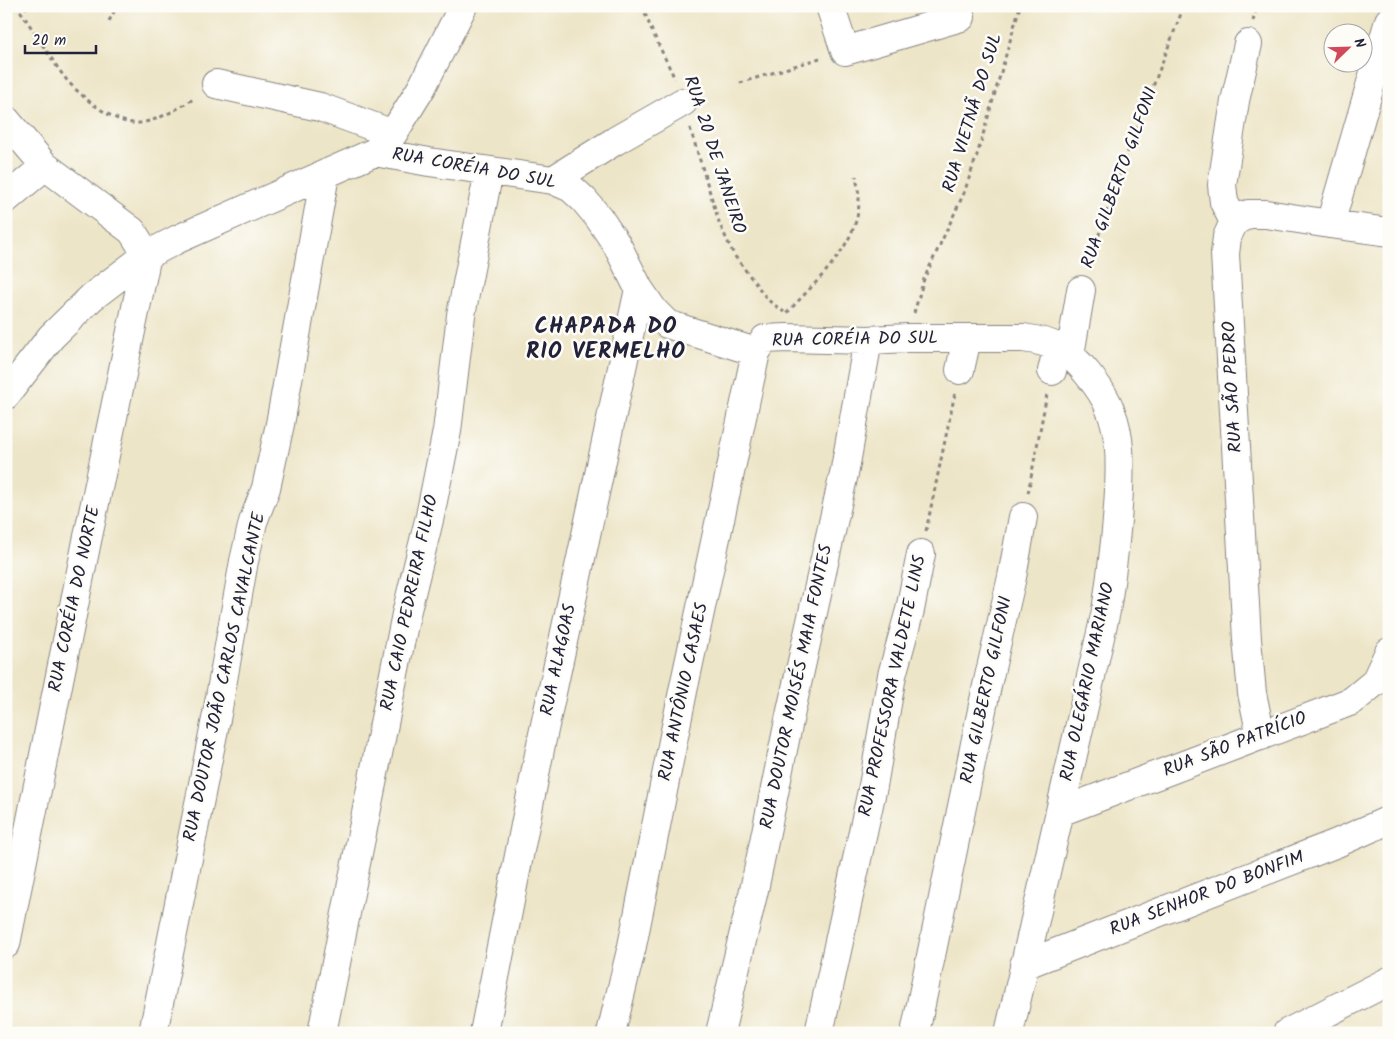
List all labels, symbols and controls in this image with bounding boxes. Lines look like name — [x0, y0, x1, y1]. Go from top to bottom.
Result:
scale bar — [25, 22, 96, 54]
north arrow — [1322, 22, 1372, 72]
text: 20 m — [32, 29, 66, 53]
street label: RUA VIETNÃ DO SUL — [935, 30, 1011, 196]
text: N — [1347, 35, 1371, 52]
street label: RUA 20 DE JANEIRO — [675, 72, 753, 238]
street label: RUA GILBERTO GILFONI — [1074, 83, 1166, 273]
street label: RUA CORÉIA DO SUL — [390, 140, 558, 198]
district label: CHAPADA DO RIO VERMELHO — [526, 310, 686, 370]
street label: RUA SÃO PEDRO — [1215, 321, 1251, 453]
street label: RUA CORÉIA DO SUL — [772, 324, 938, 356]
street label: RUA CAIO PEDREIRA FILHO — [373, 492, 447, 714]
street label: RUA CORÉIA DO NORTE — [41, 503, 109, 695]
street label: RUA DOUTOR JOÃO CARLOS CAVALCANTE — [176, 509, 274, 844]
street label: RUA DOUTOR MOISÉS MAIA FONTES — [753, 542, 841, 832]
street label: RUA PROFESSORA VALDETE LINS — [851, 552, 935, 819]
street label: RUA OLEGÁRIO MARIANO — [1053, 580, 1123, 784]
street label: RUA GILBERTO GILFONI — [953, 594, 1021, 786]
street label: RUA ANTÔNIO CASAES — [651, 600, 717, 784]
street label: RUA ALAGOAS — [533, 601, 585, 719]
street label: RUA SÃO PATRÍCIO — [1159, 704, 1311, 786]
street label: RUA SENHOR DO BONFIM — [1106, 843, 1309, 944]

